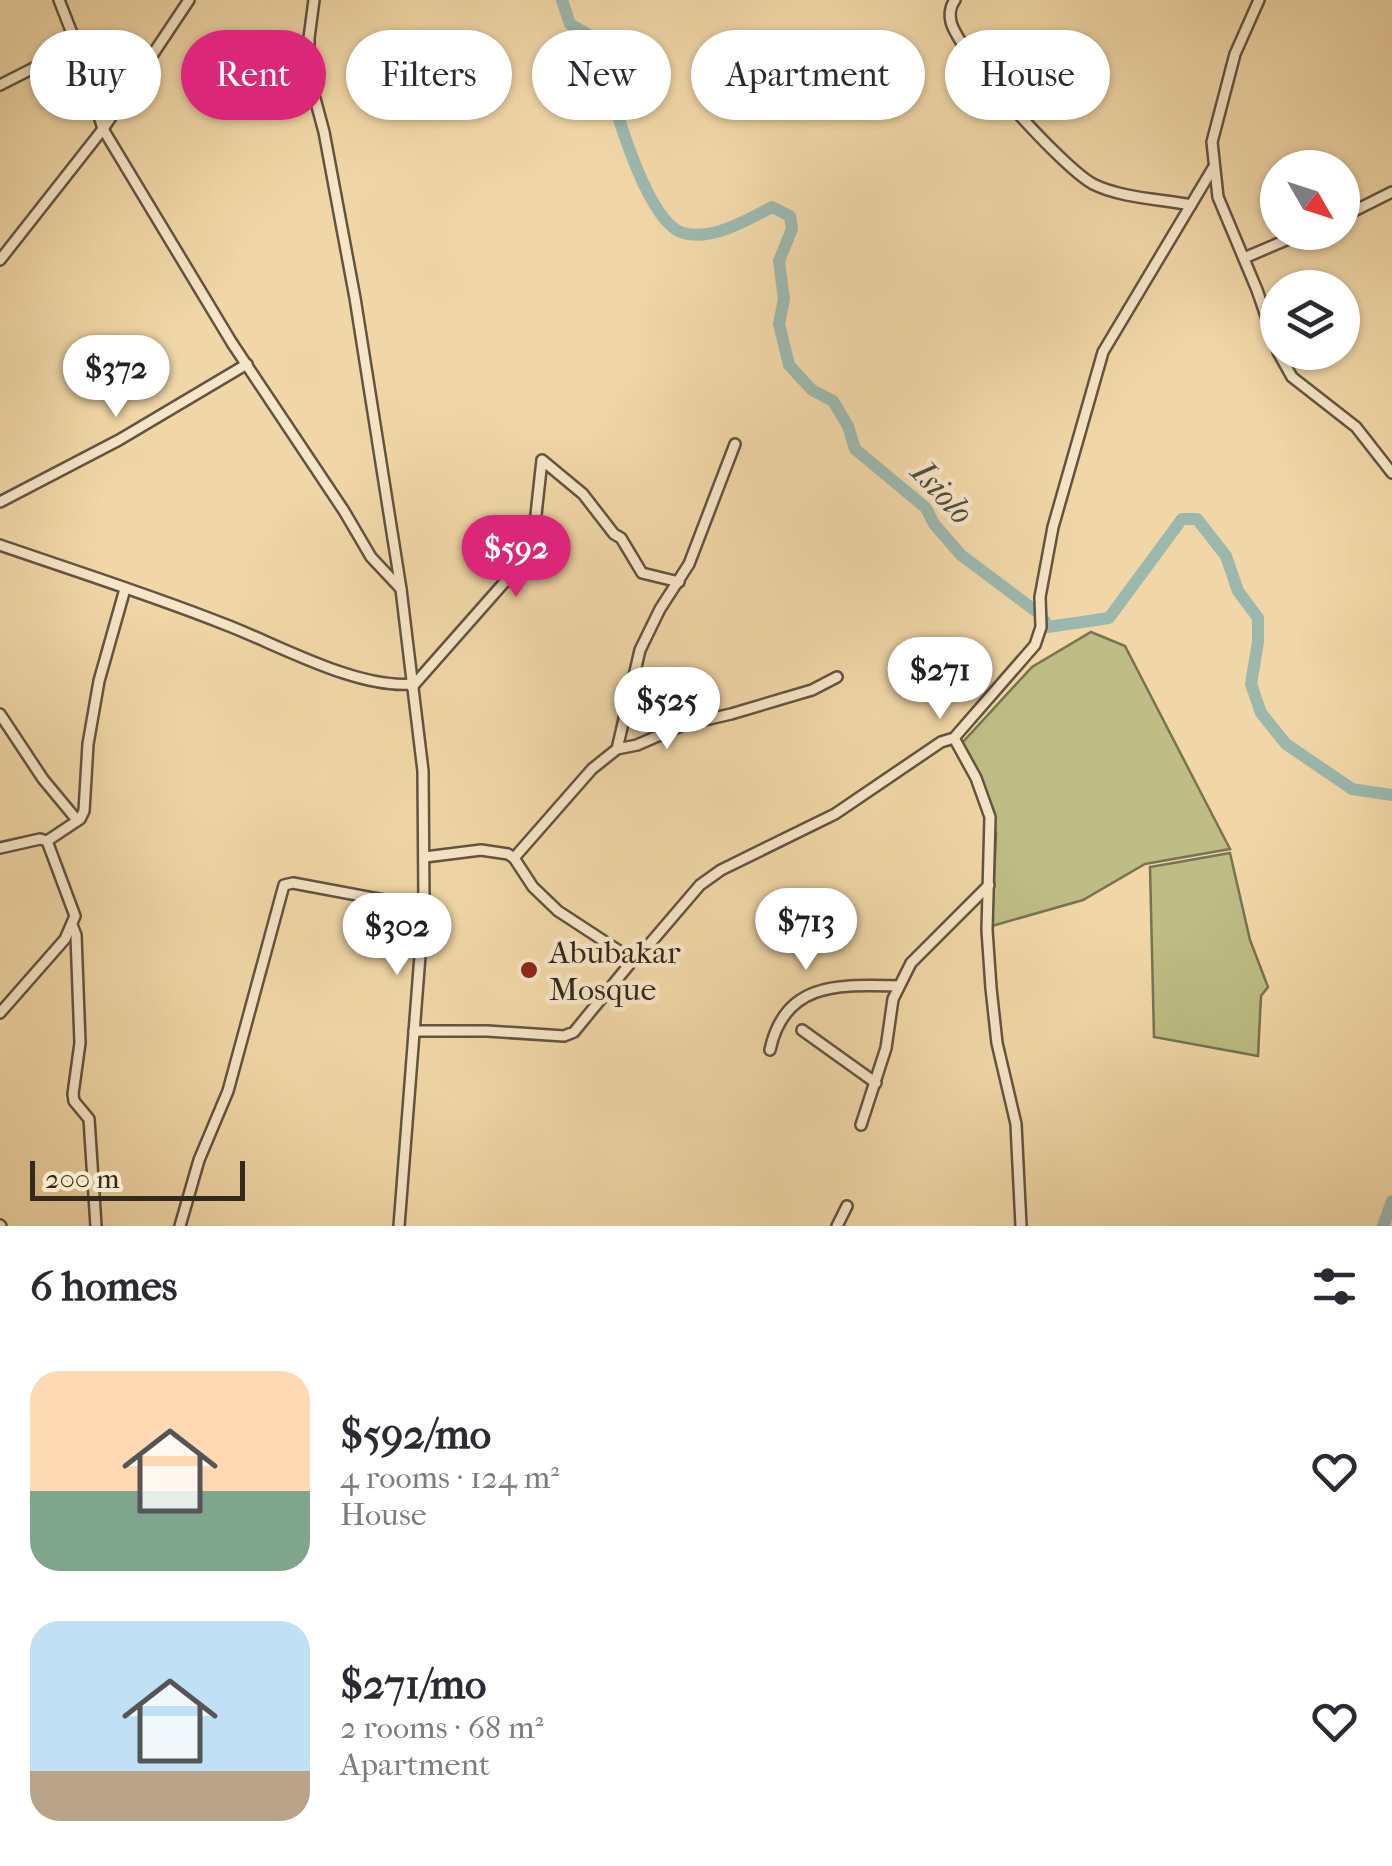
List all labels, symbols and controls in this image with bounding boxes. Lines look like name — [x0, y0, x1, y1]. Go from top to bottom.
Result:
chip: Buy — [30, 30, 161, 120]
chip: Rent — [181, 30, 326, 120]
chip: Filters — [346, 30, 512, 120]
chip: New — [532, 30, 671, 120]
chip: Apartment — [691, 30, 925, 120]
chip: House — [945, 30, 1110, 120]
north arrow — [1260, 150, 1360, 250]
map controls — [1260, 150, 1360, 370]
button: layers — [1260, 270, 1360, 370]
pin: $372 — [57, 335, 175, 420]
text: $372 — [85, 349, 147, 386]
water label: Isiolo — [902, 451, 982, 533]
pin: $592 — [457, 515, 575, 600]
text: $592 — [484, 529, 548, 566]
pin: $271 — [881, 637, 999, 722]
text: $271 — [910, 651, 970, 688]
pin: $525 — [608, 667, 726, 752]
text: $525 — [636, 681, 698, 718]
pin: $713 — [747, 888, 865, 973]
pin: $302 — [338, 893, 456, 978]
text: $713 — [777, 902, 835, 939]
text: $302 — [365, 907, 429, 944]
place label: Abubakar Mosque — [547, 934, 681, 1008]
marker: Abubakar Mosque — [518, 959, 540, 981]
scale bar — [30, 1156, 245, 1200]
text: 200 m — [45, 1162, 120, 1195]
icon: filters — [1307, 1259, 1362, 1314]
text: 6 homes — [30, 1262, 177, 1311]
text: $592/mo — [340, 1410, 491, 1459]
icon: home — [110, 1411, 230, 1531]
icon: heart — [1307, 1444, 1362, 1499]
text: 4 rooms · 124 m² — [340, 1459, 559, 1496]
text: House — [340, 1496, 427, 1533]
text: $271/mo — [340, 1660, 486, 1709]
icon: home — [110, 1661, 230, 1781]
icon: heart — [1307, 1694, 1362, 1749]
text: 2 rooms · 68 m² — [340, 1709, 544, 1746]
text: Apartment — [340, 1746, 490, 1783]

